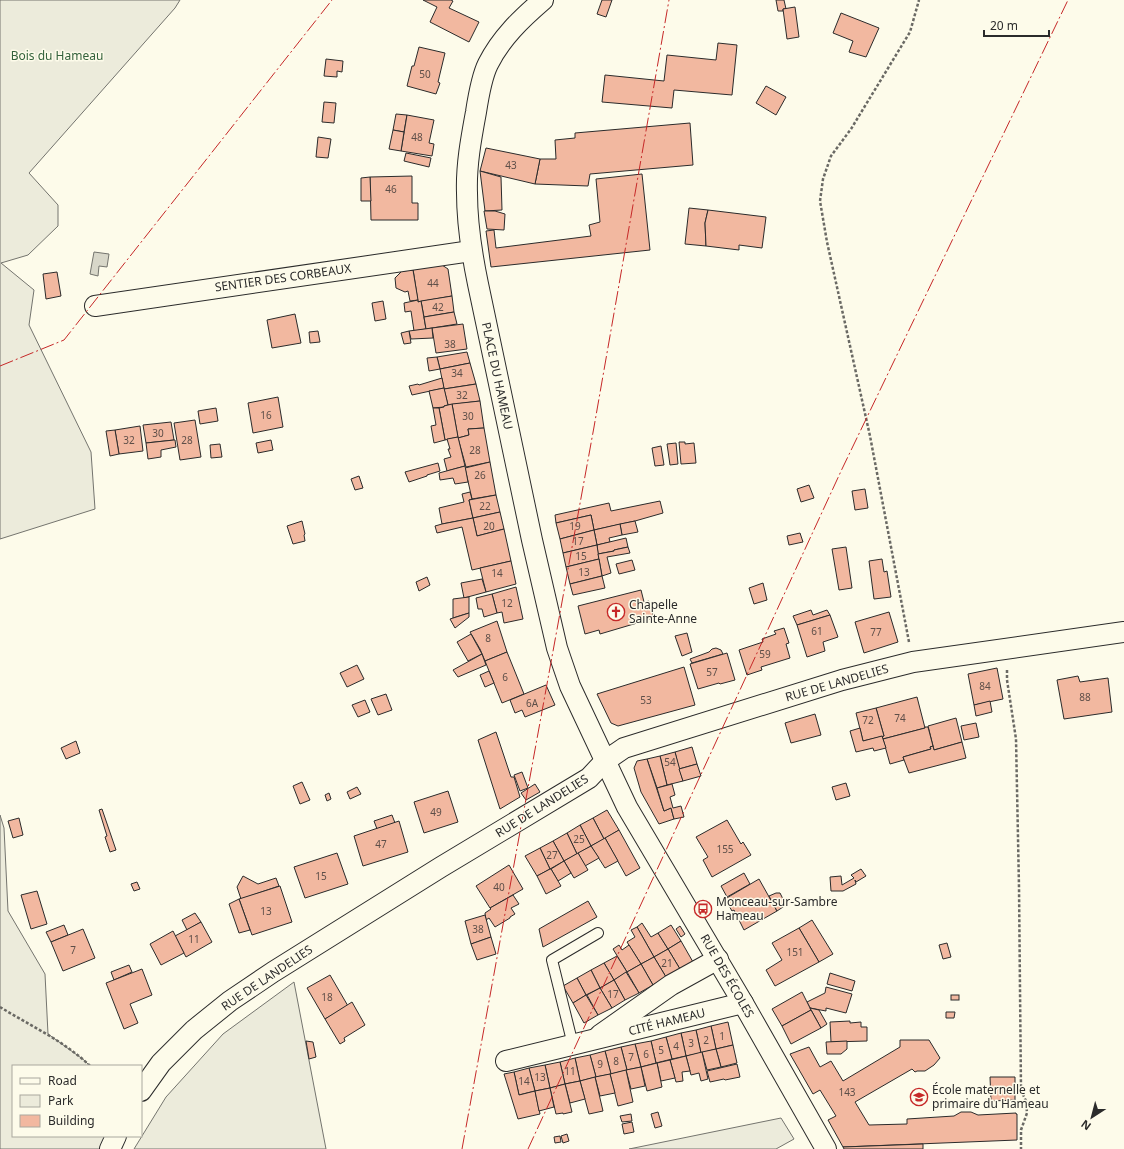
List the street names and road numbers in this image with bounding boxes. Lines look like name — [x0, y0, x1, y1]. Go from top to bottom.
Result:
street label: SENTIER DES CORBEAUX — [214, 260, 352, 296]
street label: PLACE DU HAMEAU — [478, 321, 517, 431]
street label: RUE DE LANDELIES — [783, 660, 891, 705]
street label: RUE DE LANDELIES — [492, 770, 592, 841]
street label: RUE DES ÉCOLES — [697, 931, 759, 1021]
street label: RUE DE LANDELIES — [218, 940, 316, 1014]
street label: CITÉ HAMEAU — [627, 1004, 707, 1039]

